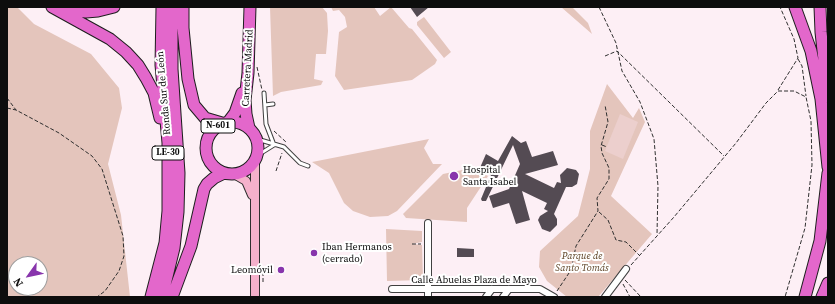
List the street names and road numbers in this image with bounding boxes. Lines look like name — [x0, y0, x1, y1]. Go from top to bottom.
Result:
street label: Carretera Madrid — [240, 29, 256, 107]
street label: Ronda Sur de León — [154, 51, 174, 135]
road number: N-601 — [201, 119, 235, 133]
road number: LE-30 — [152, 146, 184, 160]
street label: Calle Abuelas Plaza de Mayo — [411, 274, 537, 286]

